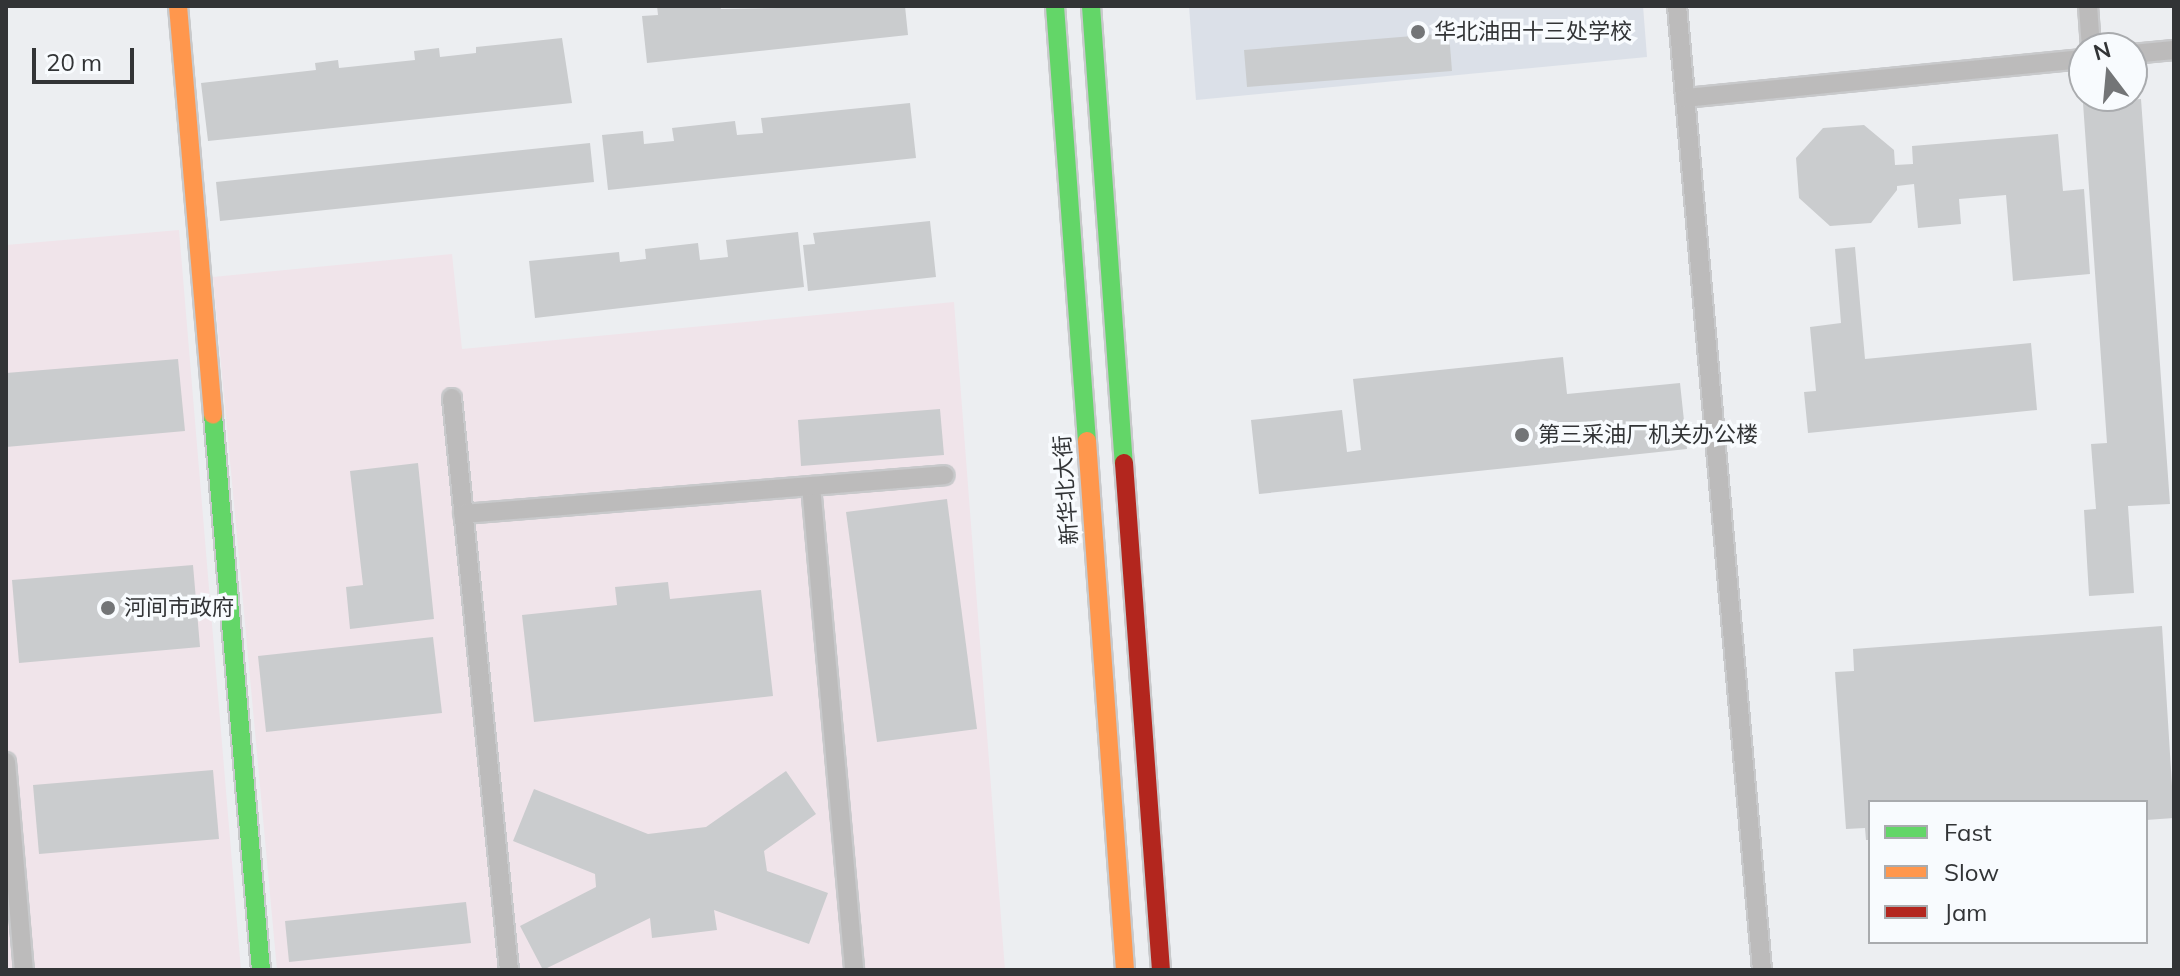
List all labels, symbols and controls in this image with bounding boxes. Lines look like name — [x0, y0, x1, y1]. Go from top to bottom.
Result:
place label: 华北油田十三处学校 — [1434, 19, 1632, 45]
marker: 华北油田十三处学校 — [1409, 23, 1427, 41]
scale bar — [36, 32, 138, 82]
north arrow — [2068, 32, 2148, 112]
text: N — [2090, 35, 2114, 67]
text: 20 m — [46, 47, 102, 77]
place label: 第三采油厂机关办公楼 — [1538, 422, 1758, 448]
marker: 第三采油厂机关办公楼 — [1513, 426, 1531, 444]
street label: 新华北大街 — [1049, 434, 1083, 546]
place label: 河间市政府 — [124, 595, 234, 621]
marker: 河间市政府 — [99, 599, 117, 617]
legend — [1868, 800, 2148, 944]
text: Fast — [1944, 817, 1992, 847]
text: Slow — [1944, 857, 1999, 887]
text: Jam — [1944, 897, 1987, 927]

